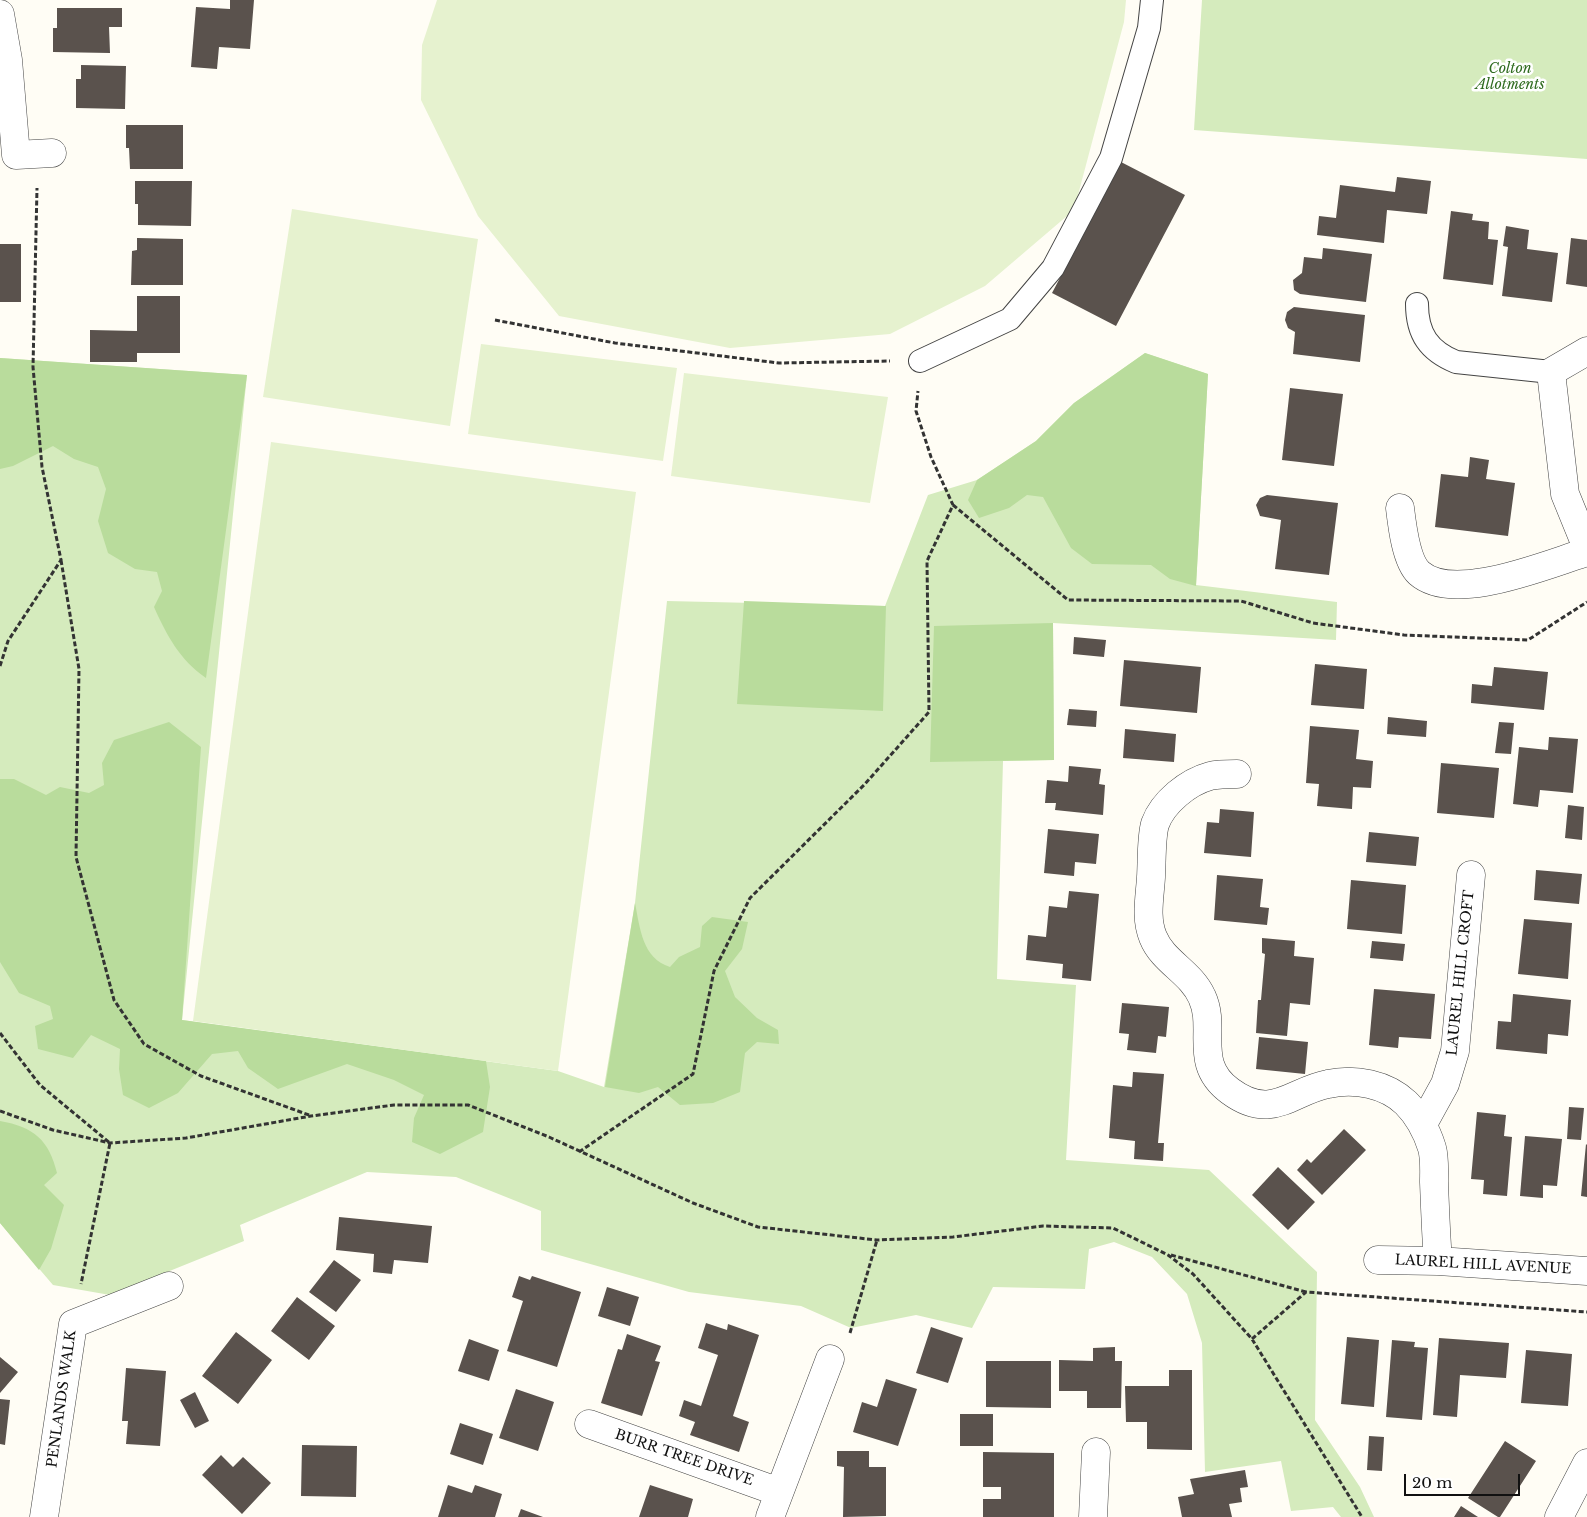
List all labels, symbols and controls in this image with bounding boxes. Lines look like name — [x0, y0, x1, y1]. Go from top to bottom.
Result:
park label: Colton Allotments — [1475, 61, 1545, 94]
street label: LAUREL HILL CROFT — [1444, 889, 1478, 1057]
street label: LAUREL HILL AVENUE — [1394, 1252, 1572, 1278]
street label: PENLANDS WALK — [44, 1329, 80, 1469]
street label: BURR TREE DRIVE — [612, 1426, 756, 1490]
scale bar — [1407, 1464, 1523, 1496]
text: 20 m — [1412, 1473, 1452, 1492]

